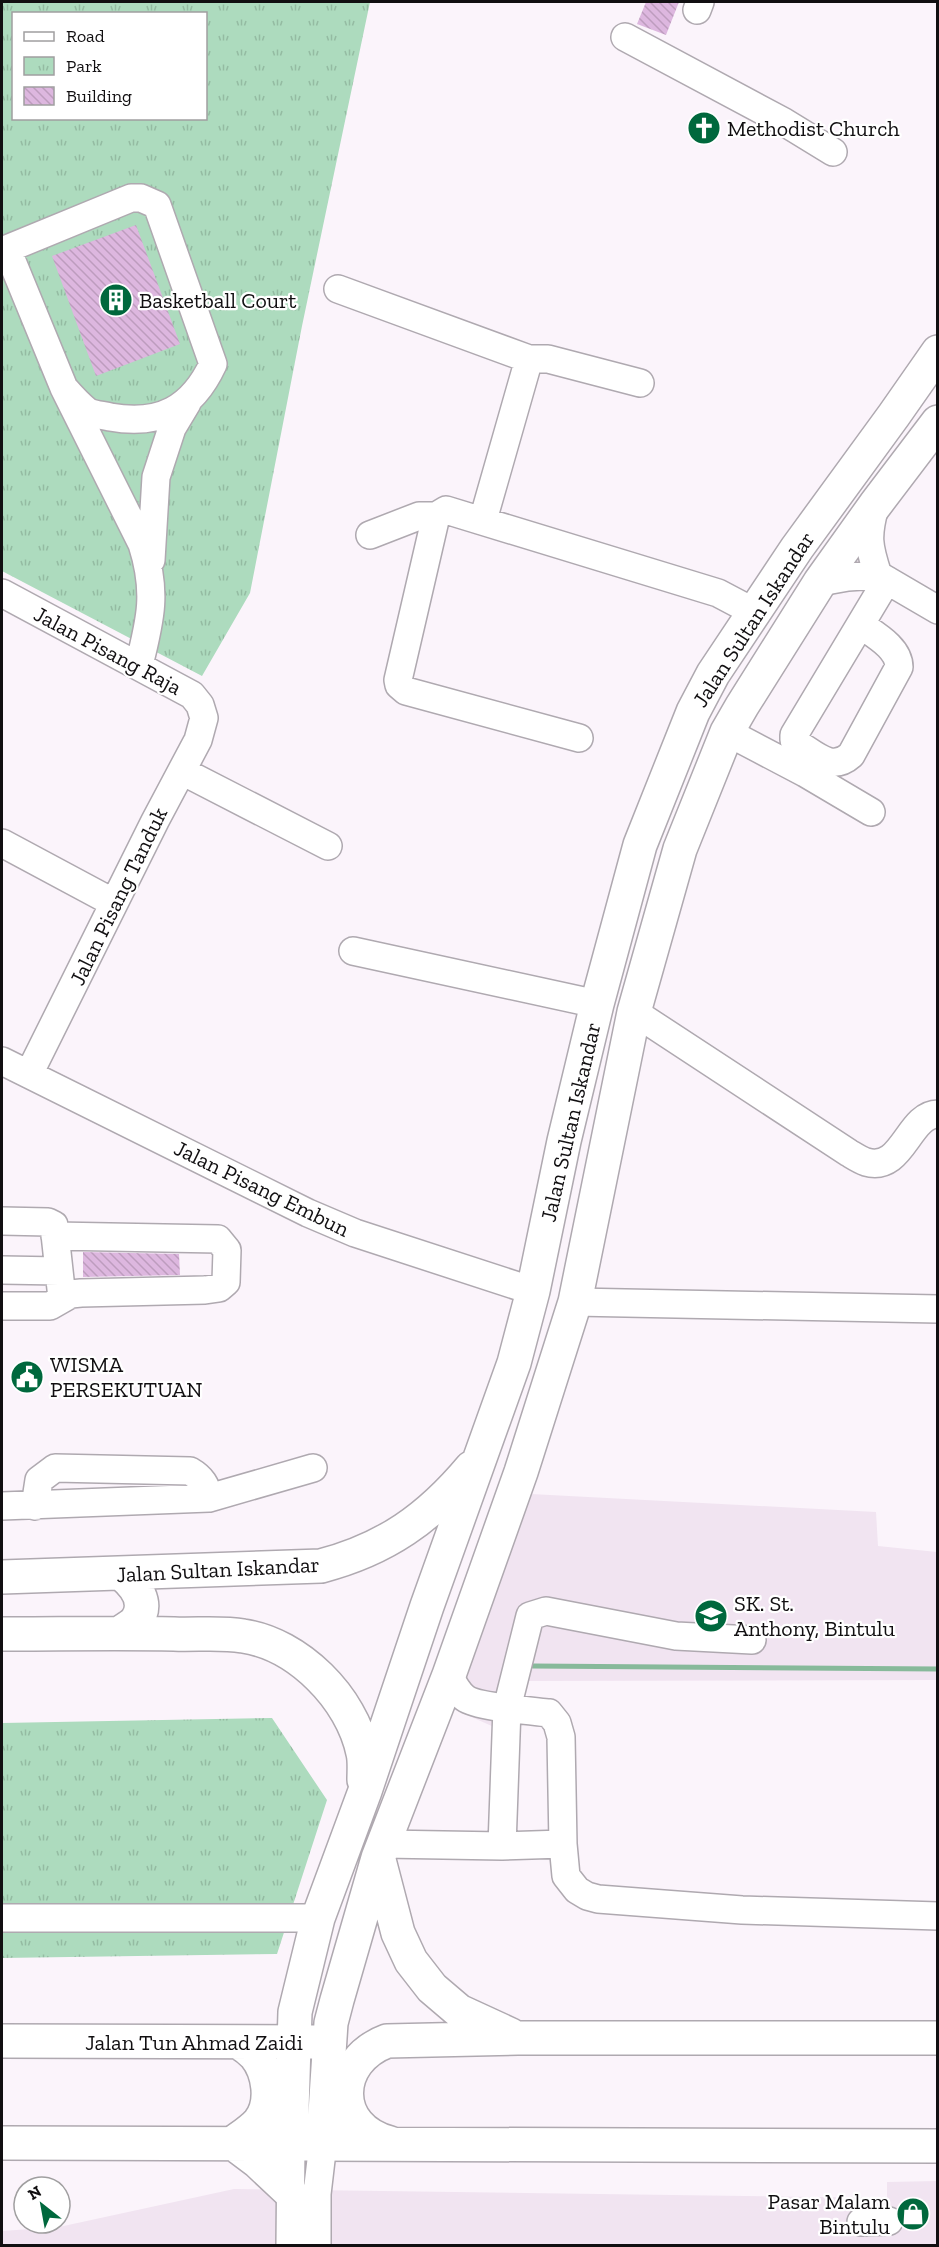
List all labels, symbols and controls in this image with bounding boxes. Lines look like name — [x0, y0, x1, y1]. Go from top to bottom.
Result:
legend — [12, 12, 207, 120]
text: Road — [66, 25, 105, 47]
text: Park — [66, 55, 102, 77]
text: Building — [66, 85, 132, 107]
church icon: Methodist Church — [686, 110, 722, 146]
place label: Methodist Church — [727, 115, 900, 142]
building icon: Basketball Court — [98, 282, 134, 318]
place label: Basketball Court — [139, 287, 297, 314]
street label: Jalan Sultan Iskandar — [687, 527, 820, 712]
street label: Jalan Pisang Raja — [29, 600, 186, 701]
street label: Jalan Pisang Tanduk — [64, 802, 173, 990]
street label: Jalan Sultan Iskandar — [534, 1020, 607, 1224]
street label: Jalan Pisang Embun — [170, 1134, 354, 1243]
place label: WISMA PERSEKUTUAN — [50, 1351, 203, 1403]
public building icon: WISMA PERSEKUTUAN — [9, 1359, 45, 1395]
street label: Jalan Sultan Iskandar — [116, 1551, 320, 1588]
place label: SK. St. Anthony, Bintulu — [734, 1590, 896, 1642]
school or university icon: SK. St. Anthony, Bintulu — [693, 1598, 729, 1634]
street label: Jalan Tun Ahmad Zaidi — [85, 2029, 303, 2056]
north arrow — [12, 2175, 72, 2235]
text: N — [24, 2181, 45, 2204]
place label: Pasar Malam Bintulu — [767, 2188, 891, 2240]
shop icon: Pasar Malam Bintulu — [895, 2196, 931, 2232]

